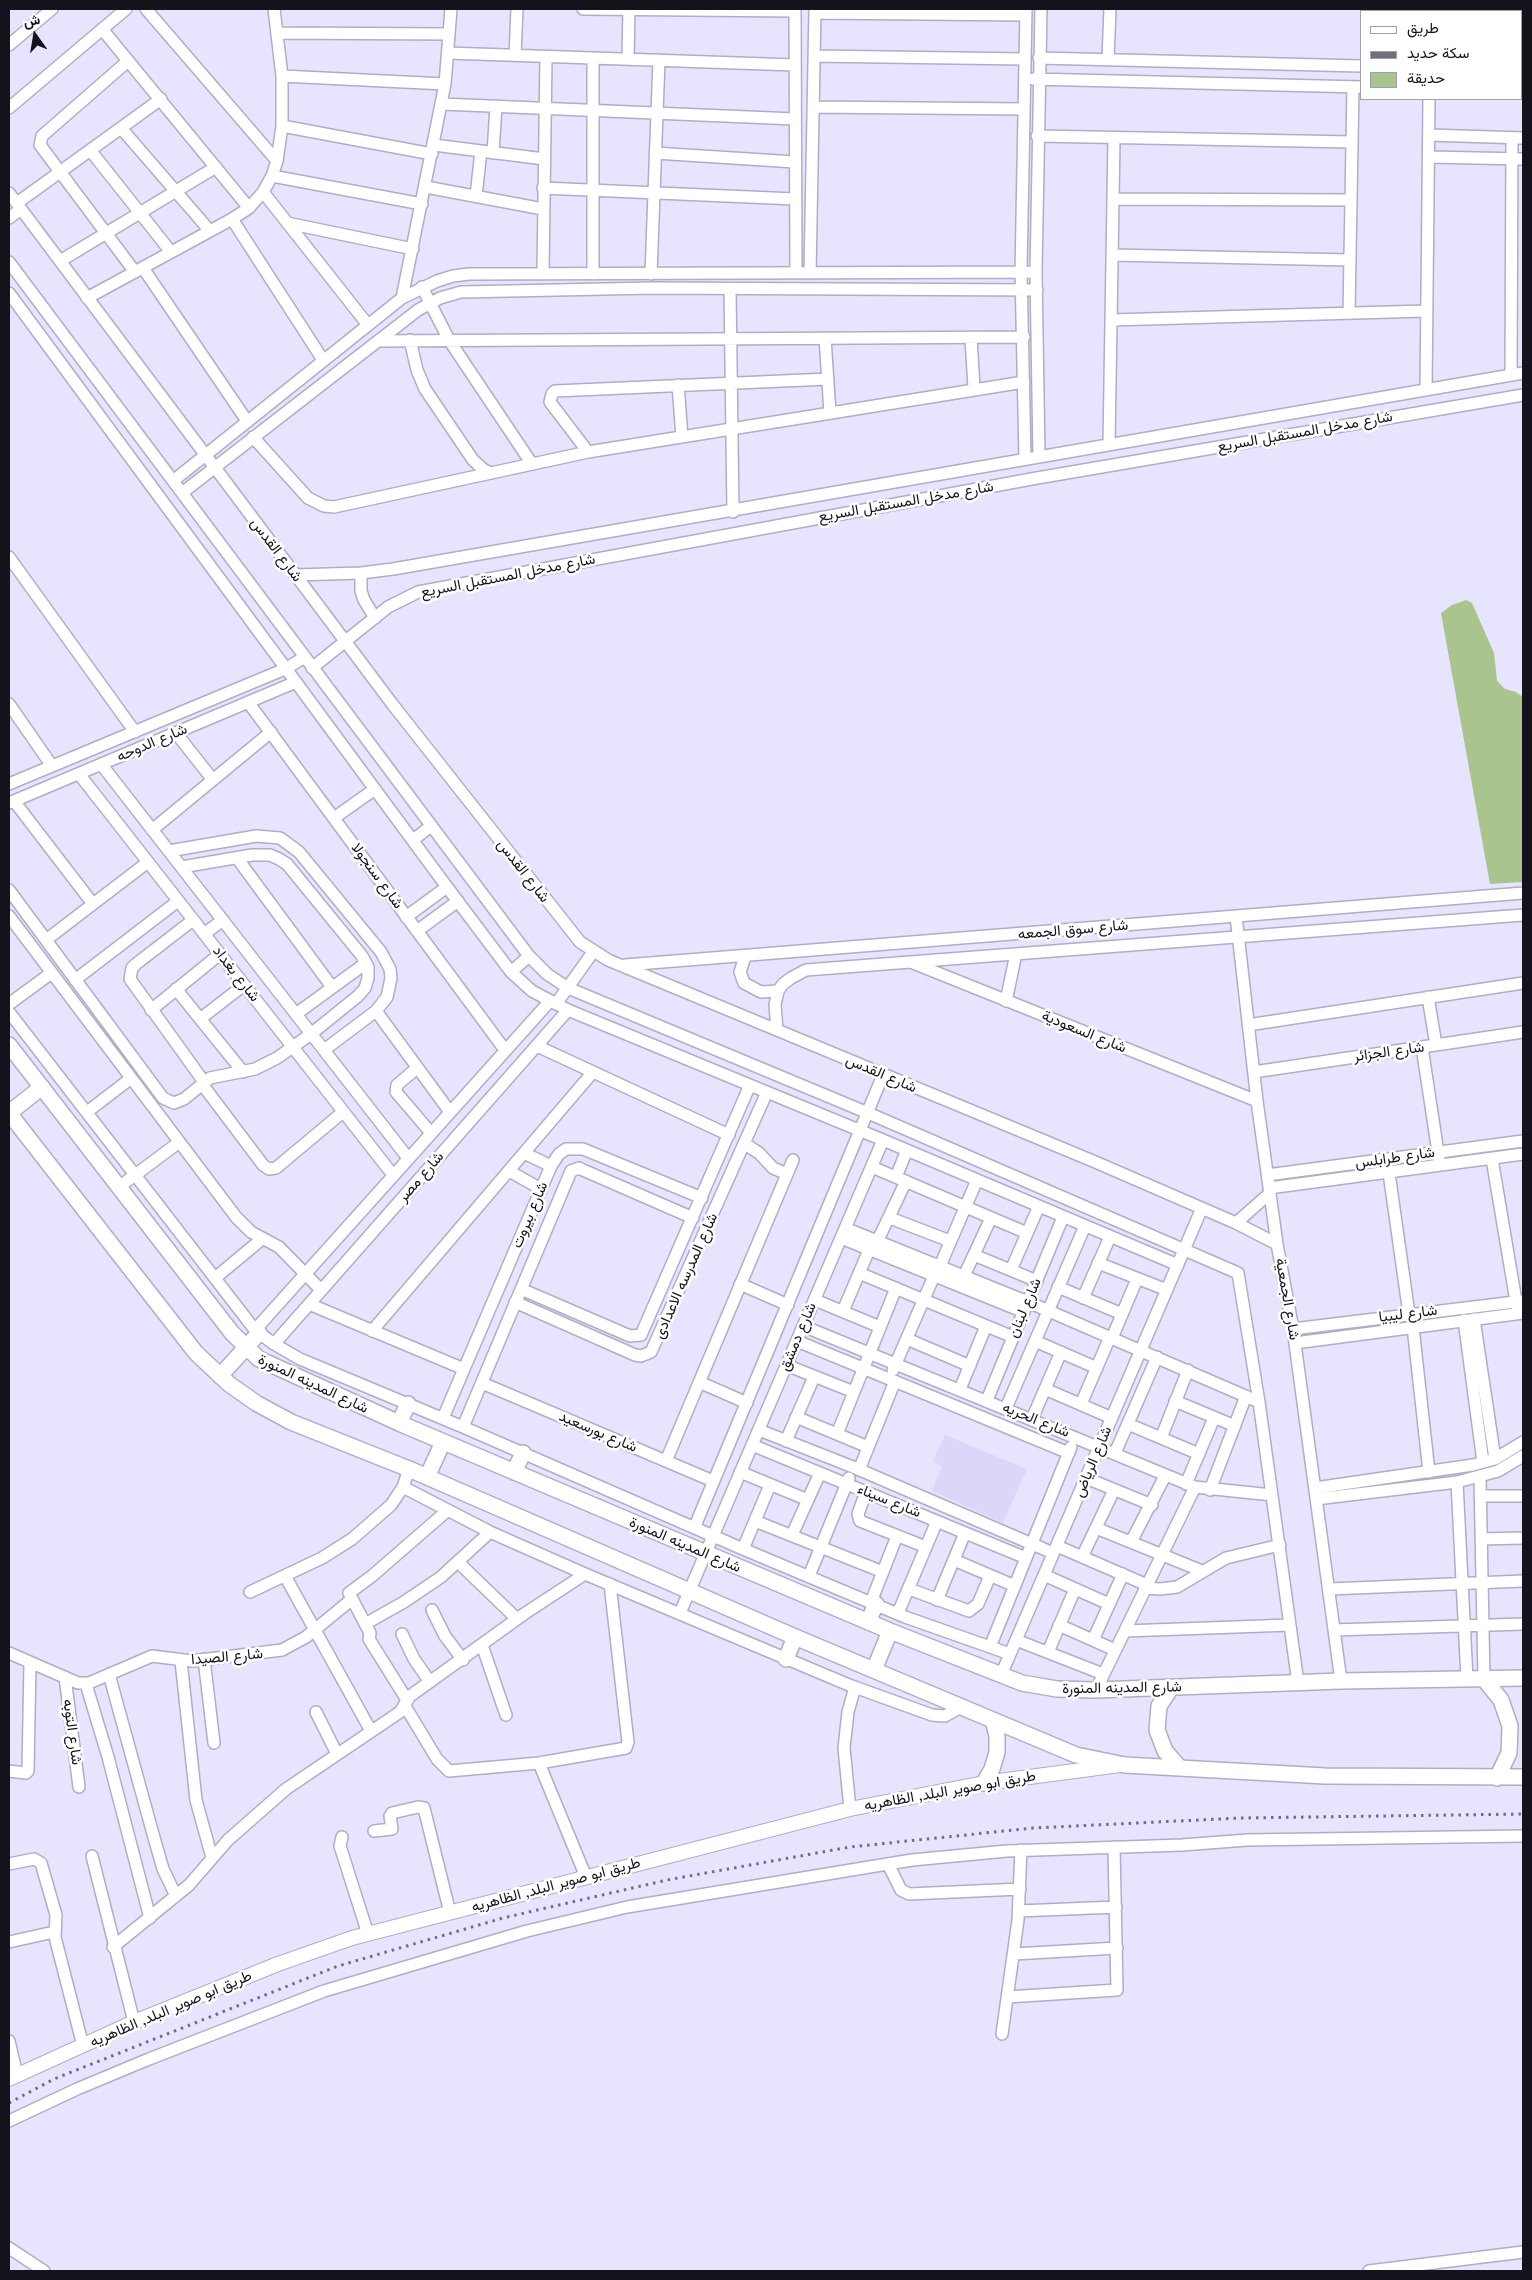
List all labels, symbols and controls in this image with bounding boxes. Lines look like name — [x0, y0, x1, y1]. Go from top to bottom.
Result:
north arrow — [10, 10, 60, 60]
text: ش — [21, 10, 42, 31]
legend — [1360, 10, 1522, 100]
text: طريق — [1407, 18, 1439, 37]
text: سكة حديد — [1407, 43, 1469, 62]
text: حديقة — [1407, 68, 1445, 87]
street label: شارع مدخل المستقبل السريع — [1216, 408, 1394, 456]
street label: شارع مدخل المستقبل السريع — [817, 478, 995, 526]
street label: شارع القدس — [246, 514, 306, 586]
street label: شارع مدخل المستقبل السريع — [419, 550, 597, 602]
street label: شارع الدوحه — [114, 720, 190, 766]
street label: شارع القدس — [493, 836, 553, 906]
street label: شارع سنجولا — [347, 840, 407, 912]
street label: شارع سوق الجمعه — [1017, 916, 1129, 944]
street label: شارع بغداد — [209, 942, 263, 1006]
street label: شارع السعودية — [1039, 1007, 1129, 1057]
street label: شارع الجزائر — [1353, 1038, 1425, 1066]
street label: شارع القدس — [843, 1051, 919, 1097]
street label: شارع طرابلس — [1354, 1144, 1436, 1172]
street label: شارع مصر — [394, 1148, 448, 1206]
street label: شارع بيروت — [508, 1179, 552, 1251]
street label: شارع المدرسه الاعدادى — [650, 1210, 722, 1342]
street label: شارع الجمعية — [1271, 1257, 1303, 1341]
street label: شارع لبنان — [1004, 1275, 1046, 1341]
street label: شارع دمشق — [776, 1300, 820, 1374]
street label: شارع ليبيا — [1378, 1301, 1438, 1327]
street label: شارع المدينه المنورة — [255, 1351, 371, 1417]
street label: شارع الحريه — [1000, 1398, 1072, 1442]
street label: شارع بورسعيد — [556, 1407, 640, 1457]
street label: شارع الرياض — [1070, 1424, 1116, 1500]
street label: شارع سيناء — [855, 1480, 923, 1522]
street label: شارع المدينه المنورة — [626, 1513, 744, 1577]
street label: شارع الصيدا — [190, 1645, 264, 1669]
street label: شارع المدينه المنورة — [1062, 1678, 1182, 1698]
street label: شارع التوبه — [58, 1698, 86, 1766]
street label: طريق ابو صوير البلد, الظاهريه — [863, 1767, 1037, 1815]
street label: طريق ابو صوير البلد, الظاهريه — [470, 1854, 642, 1916]
street label: طريق ابو صوير البلد, الظاهريه — [87, 1967, 255, 2051]

